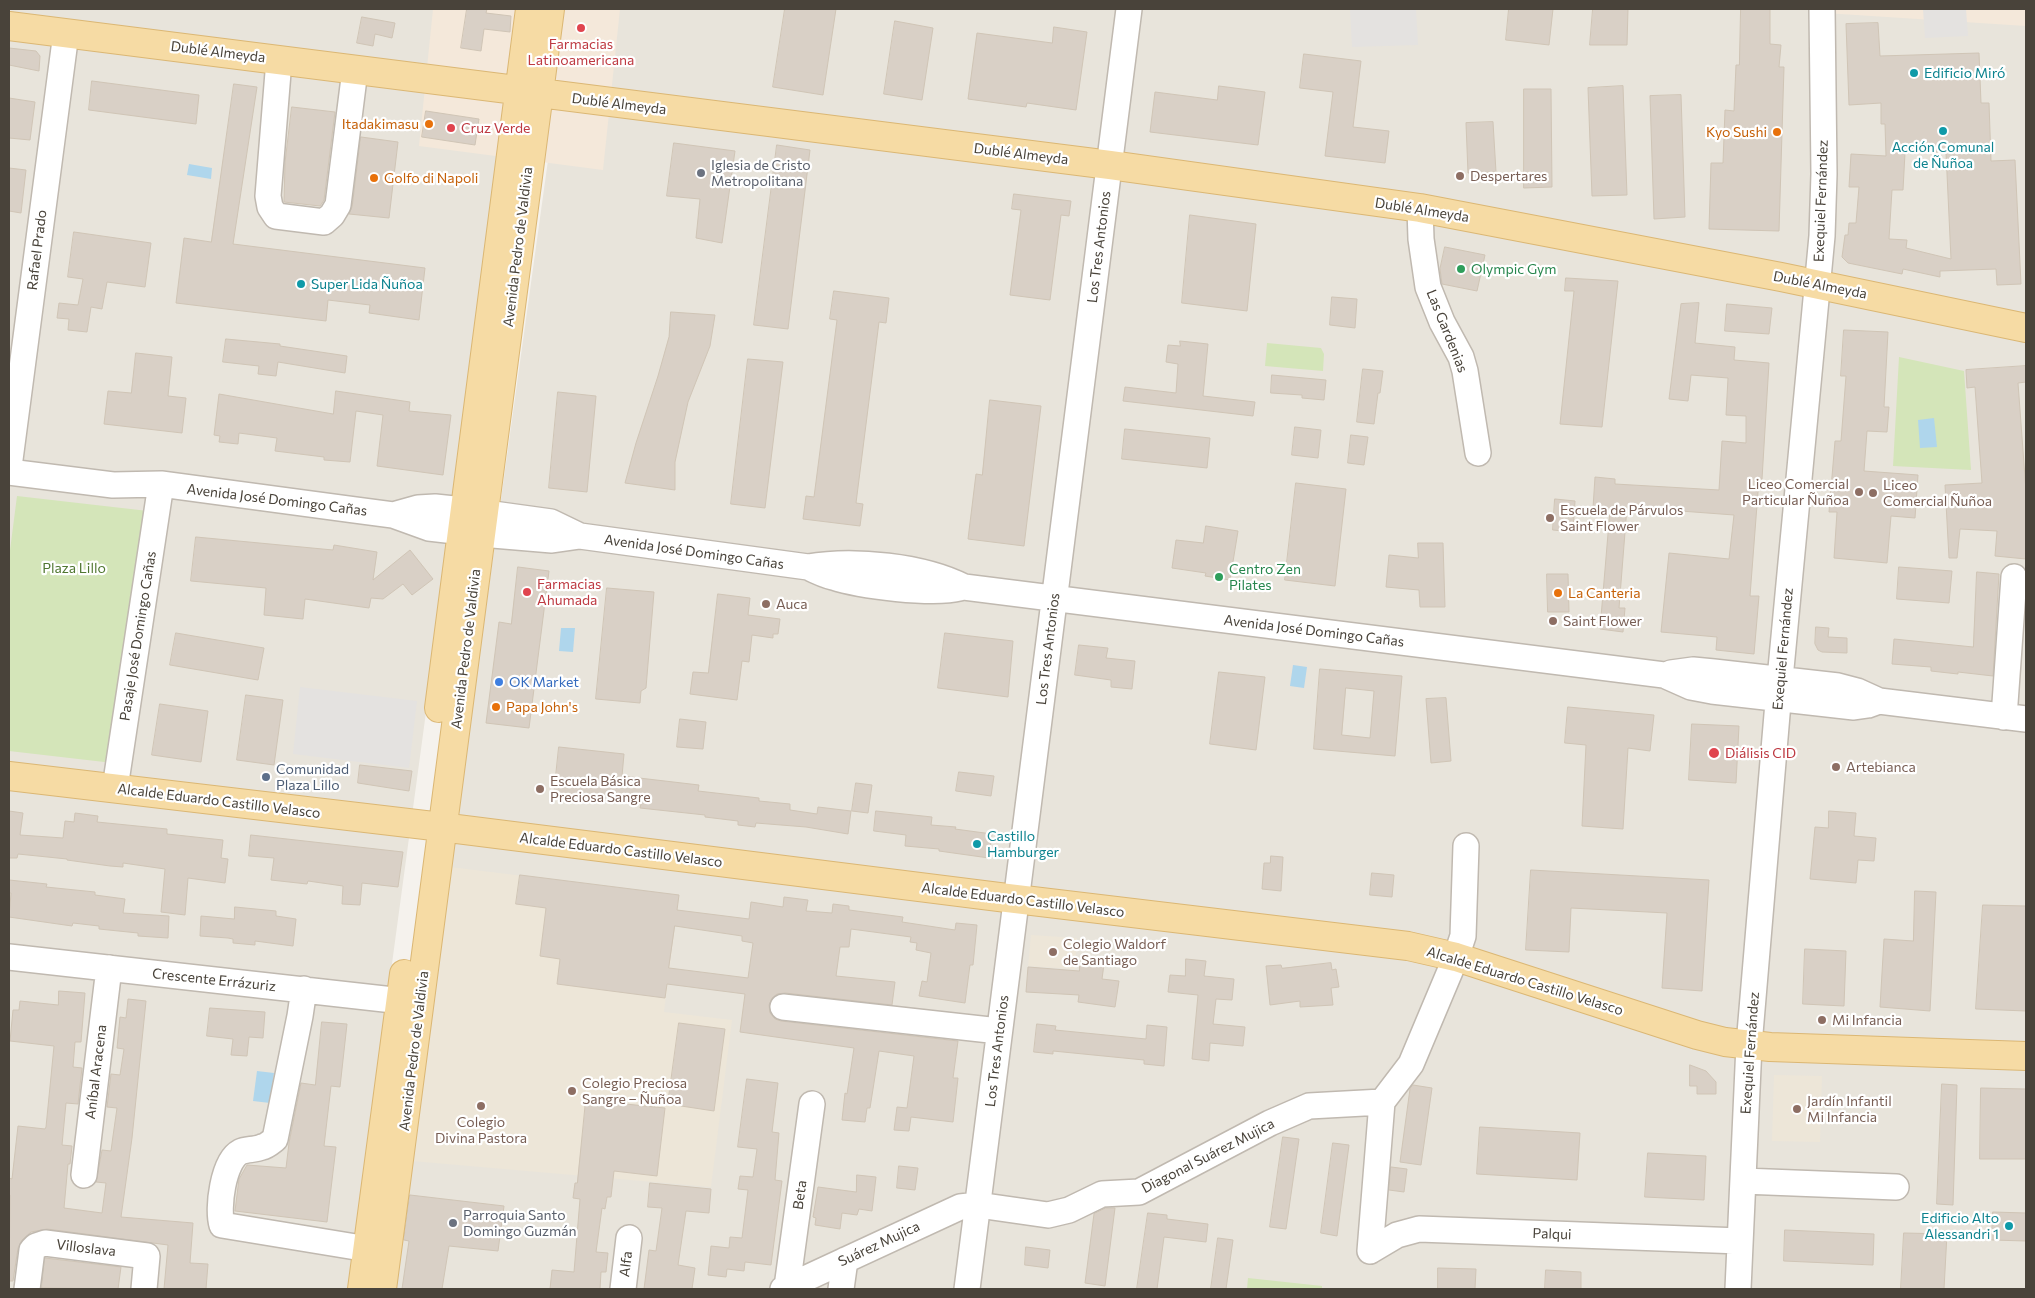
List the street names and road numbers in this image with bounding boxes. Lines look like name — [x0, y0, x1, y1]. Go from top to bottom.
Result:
street label: Dublé Almeyda — [170, 38, 266, 66]
street label: Dublé Almeyda — [571, 90, 667, 118]
street label: Dublé Almeyda — [973, 140, 1069, 168]
street label: Exequiel Fernández — [1810, 140, 1832, 262]
street label: Avenida Pedro de Valdivia — [500, 166, 536, 328]
street label: Los Tres Antonios — [1084, 190, 1114, 304]
street label: Dublé Almeyda — [1374, 194, 1470, 226]
street label: Rafael Prado — [24, 209, 50, 291]
street label: Dublé Almeyda — [1772, 268, 1868, 302]
street label: Las Gardenias — [1423, 287, 1471, 375]
street label: Avenida José Domingo Cañas — [186, 481, 368, 519]
street label: Avenida José Domingo Cañas — [603, 531, 785, 573]
street label: Pasaje José Domingo Cañas — [116, 550, 160, 722]
street label: Avenida Pedro de Valdivia — [448, 568, 484, 730]
street label: Exequiel Fernández — [1769, 587, 1797, 711]
street label: Los Tres Antonios — [1033, 592, 1063, 706]
street label: Avenida José Domingo Cañas — [1223, 612, 1405, 650]
street label: Alcalde Eduardo Castillo Velasco — [116, 780, 322, 822]
street label: Alcalde Eduardo Castillo Velasco — [518, 829, 724, 871]
street label: Alcalde Eduardo Castillo Velasco — [920, 879, 1126, 921]
street label: Alcalde Eduardo Castillo Velasco — [1425, 943, 1625, 1019]
street label: Crescente Errázuriz — [151, 965, 277, 995]
street label: Avenida Pedro de Valdivia — [396, 970, 432, 1132]
street label: Exequiel Fernández — [1737, 991, 1763, 1115]
street label: Los Tres Antonios — [982, 994, 1012, 1108]
street label: Aníbal Aracena — [82, 1024, 110, 1120]
street label: Diagonal Suárez Mujica — [1139, 1115, 1277, 1197]
street label: Beta — [790, 1179, 810, 1211]
street label: Suárez Mujica — [835, 1218, 923, 1270]
street label: Palqui — [1532, 1225, 1572, 1243]
street label: Villoslava — [55, 1236, 117, 1260]
street label: Alfa — [616, 1250, 636, 1278]

